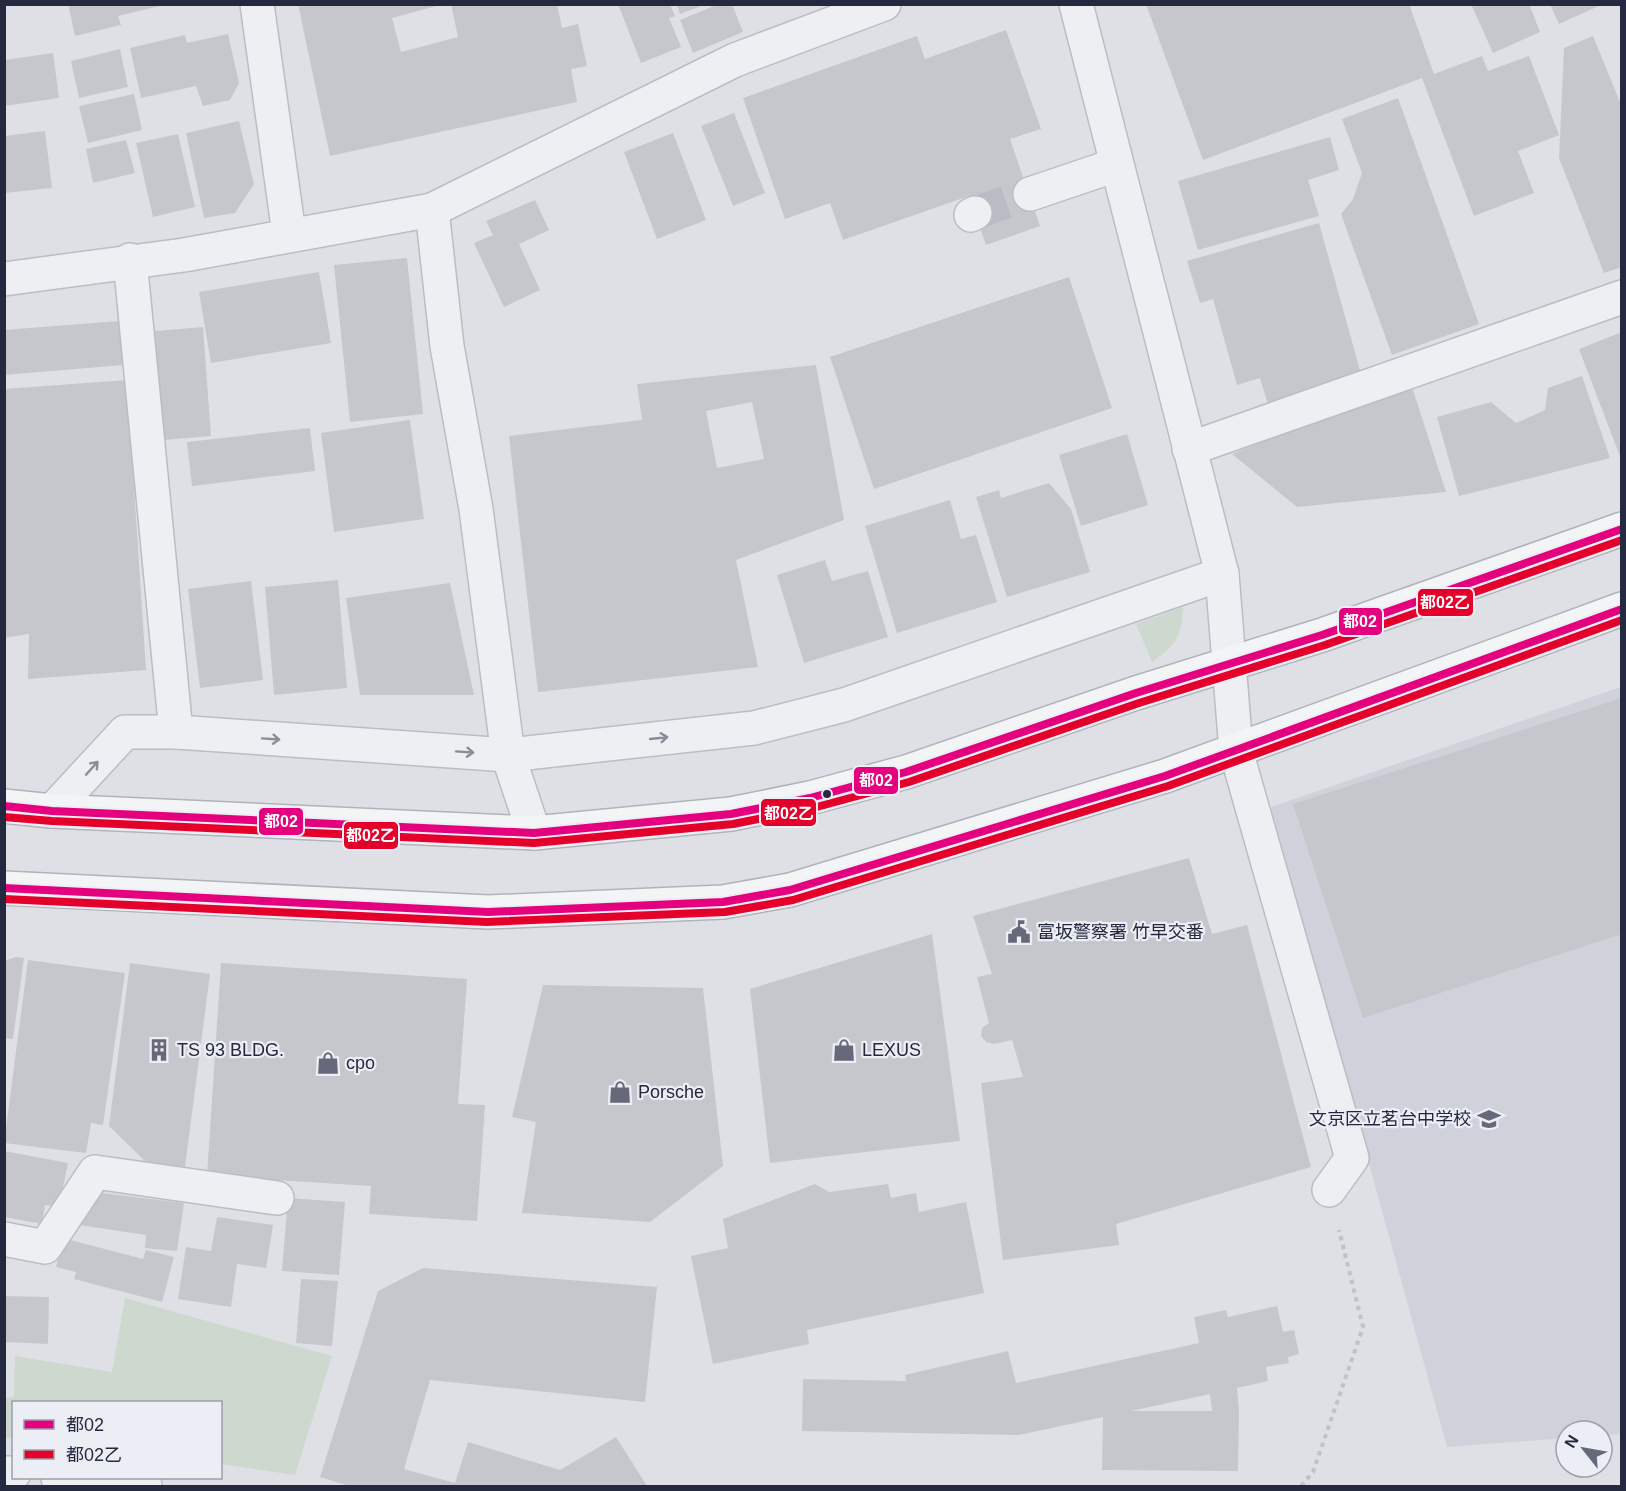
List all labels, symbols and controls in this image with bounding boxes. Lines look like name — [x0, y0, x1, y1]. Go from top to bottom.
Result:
line badge: 都02乙 — [1417, 588, 1474, 617]
text: 都02乙 — [1420, 594, 1470, 611]
line badge: 都02 — [1338, 607, 1383, 636]
text: 都02 — [1343, 613, 1377, 630]
one-way arrow — [649, 732, 669, 743]
one-way arrow — [260, 733, 280, 744]
one-way arrow — [455, 746, 475, 757]
one-way arrow — [85, 761, 99, 776]
line badge: 都02 — [853, 766, 899, 795]
text: 都02 — [859, 772, 893, 789]
unlabelled marker — [821, 788, 833, 800]
line badge: 都02乙 — [760, 798, 817, 827]
text: 都02乙 — [764, 805, 814, 822]
line badge: 都02 — [258, 807, 304, 836]
text: 都02 — [264, 813, 298, 830]
line badge: 都02乙 — [343, 821, 399, 850]
text: 都02乙 — [346, 827, 396, 844]
public building icon: 富坂警察署 竹早交番 — [1006, 919, 1032, 945]
place label: 富坂警察署 竹早交番 — [1037, 922, 1204, 942]
building icon: TS 93 BLDG. — [146, 1037, 172, 1063]
shop icon: LEXUS — [831, 1037, 857, 1063]
place label: TS 93 BLDG. — [177, 1040, 284, 1060]
place label: LEXUS — [862, 1040, 921, 1060]
shop icon: cpo — [315, 1050, 341, 1076]
place label: cpo — [346, 1053, 375, 1073]
shop icon: Porsche — [607, 1079, 633, 1105]
place label: Porsche — [638, 1082, 704, 1102]
school or university icon: 文京区立茗台中学校 — [1476, 1106, 1502, 1132]
place label: 文京区立茗台中学校 — [1309, 1109, 1471, 1129]
legend — [12, 1401, 222, 1479]
text: 都02 — [66, 1415, 104, 1435]
north arrow — [1554, 1419, 1614, 1479]
text: N — [1561, 1432, 1582, 1451]
text: 都02乙 — [66, 1445, 122, 1465]

